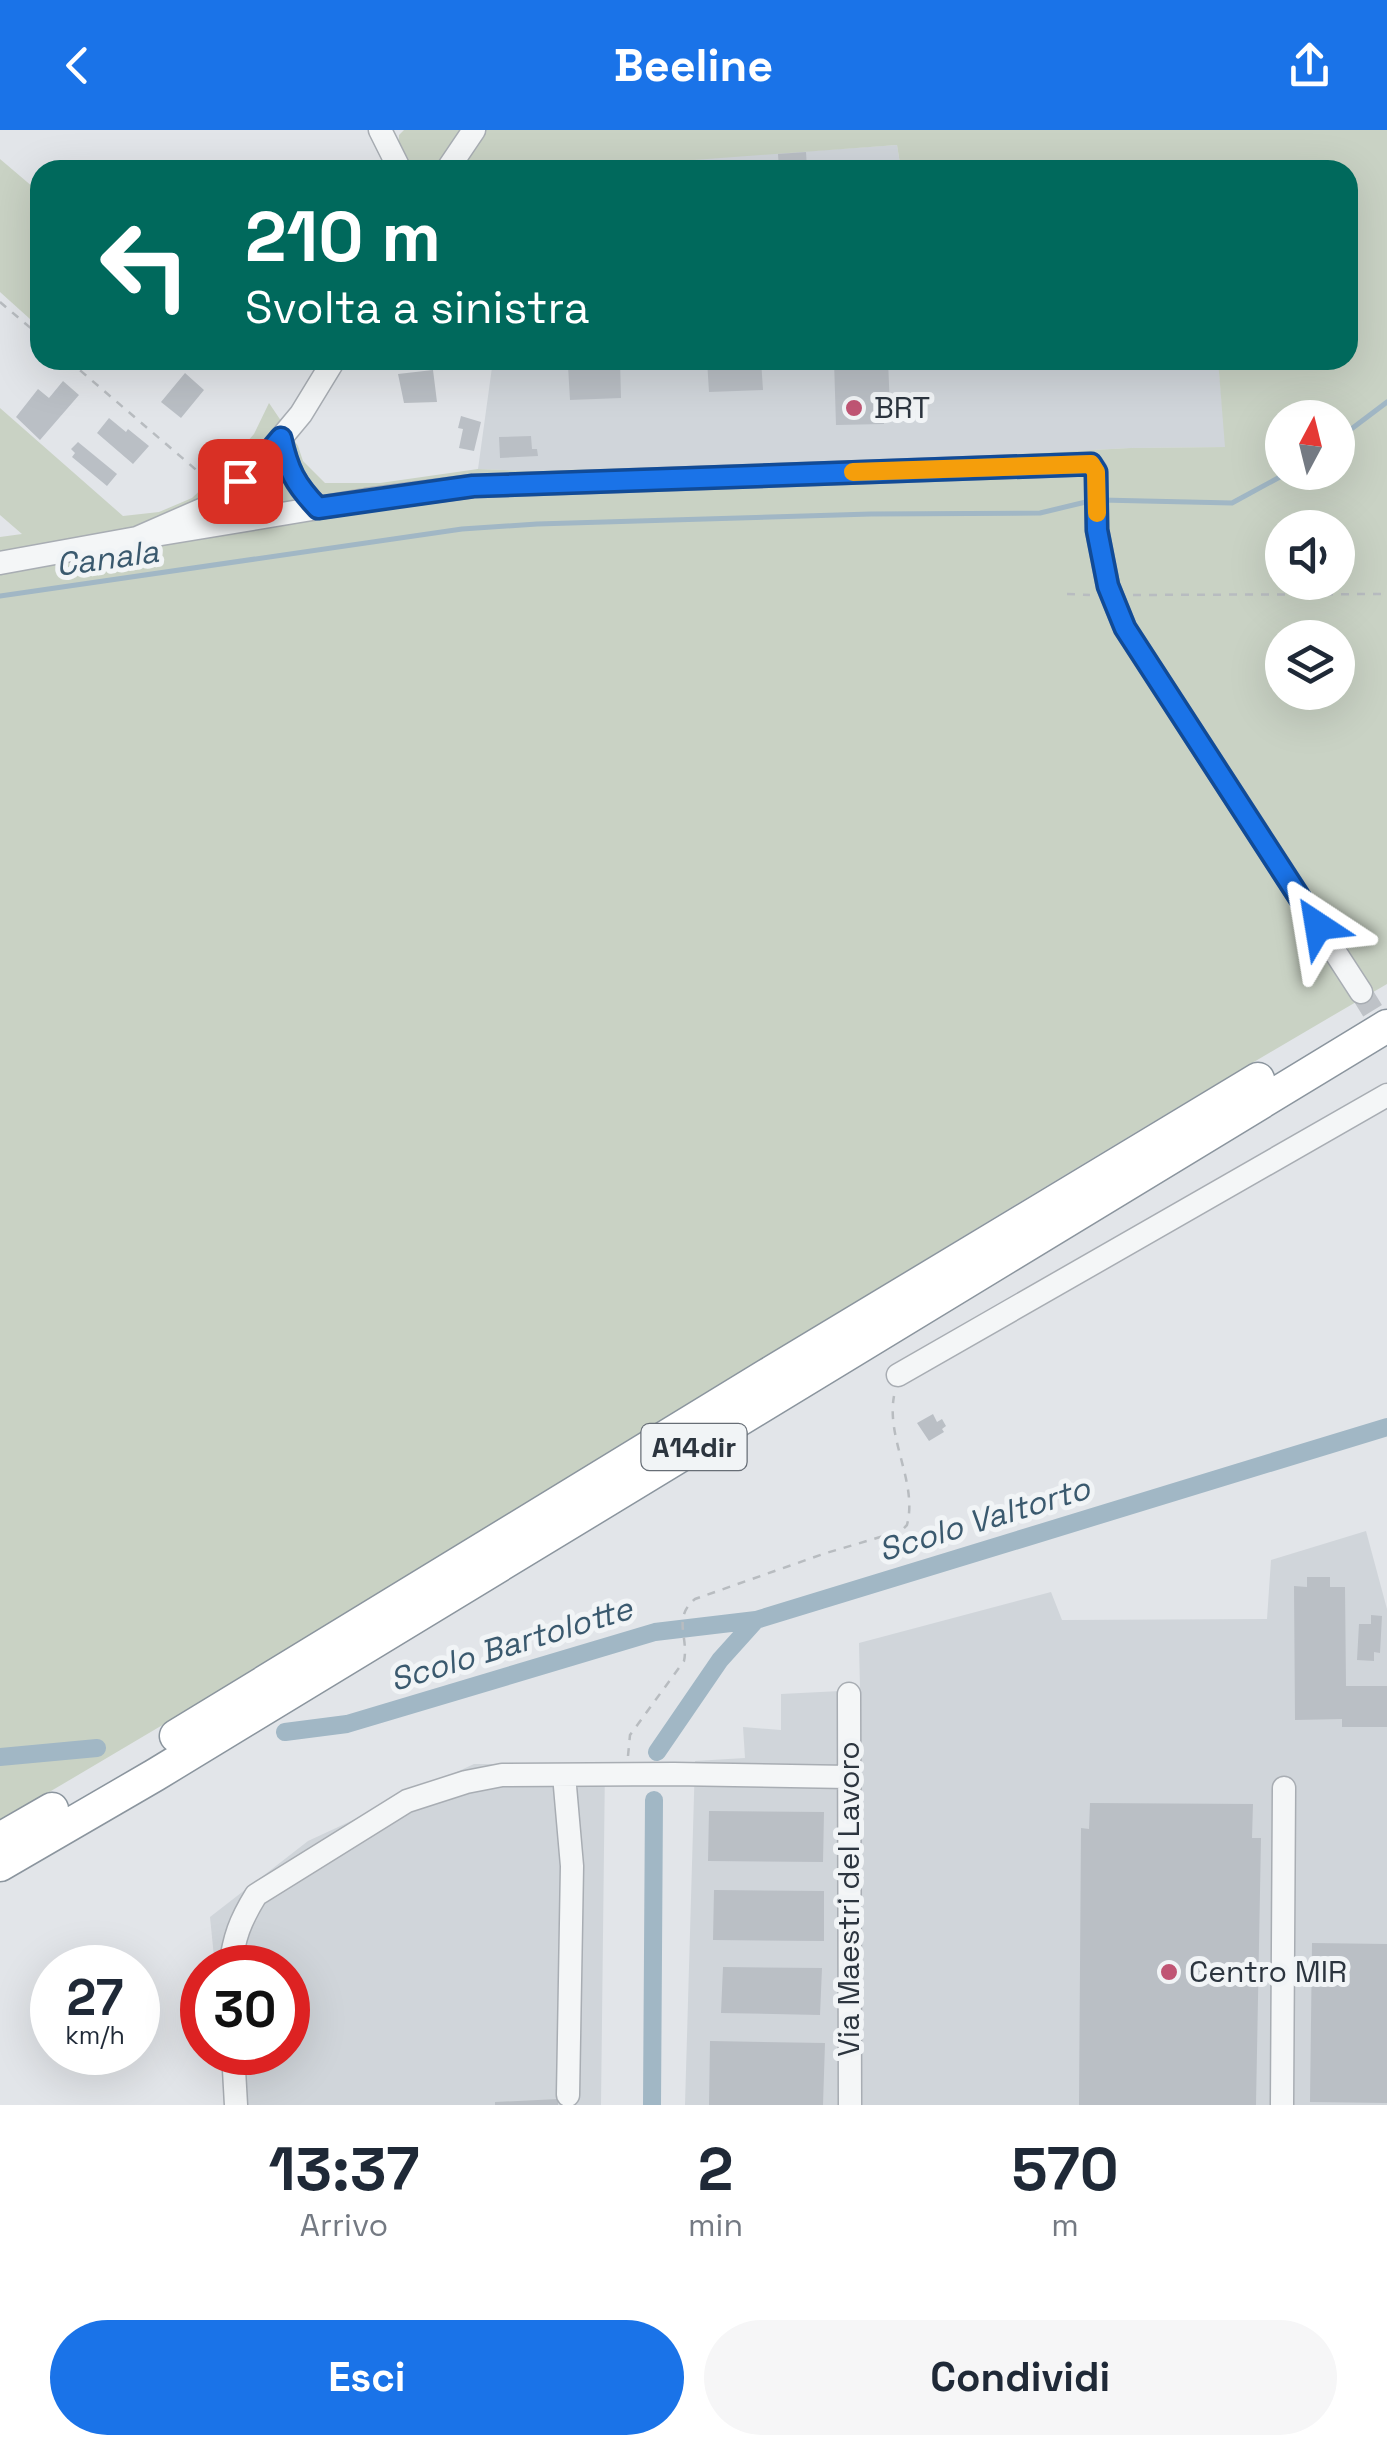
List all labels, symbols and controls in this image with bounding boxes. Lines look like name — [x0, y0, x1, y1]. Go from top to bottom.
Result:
text: Beeline — [614, 37, 773, 94]
icon: back — [50, 38, 105, 93]
icon: share — [1282, 38, 1337, 93]
text: 210 m — [245, 192, 441, 281]
icon: left — [80, 200, 210, 330]
text: Svolta a sinistra — [245, 279, 590, 336]
place label: BRT — [874, 388, 930, 427]
marker: BRT — [843, 397, 865, 419]
north arrow — [1265, 400, 1355, 490]
map controls — [1265, 400, 1355, 710]
pin — [198, 439, 283, 524]
icon: arrive — [213, 454, 268, 509]
button: sound — [1265, 510, 1355, 600]
water label: Canala — [53, 531, 161, 585]
button: layers — [1265, 620, 1355, 710]
position arrow — [1266, 874, 1370, 978]
road number: A14dir — [642, 1424, 746, 1470]
water label: Scolo Valtorto — [874, 1468, 1096, 1570]
water label: Scolo Bartolotte — [385, 1588, 638, 1700]
street label: Via Maestri del Lavoro — [829, 1741, 868, 2057]
speed limit sign: 30 — [180, 1945, 310, 2075]
place label: Centro MIR — [1189, 1952, 1347, 1991]
marker: Centro MIR — [1158, 1961, 1180, 1983]
text: 27 — [67, 1966, 123, 2030]
text: km/h — [65, 2019, 125, 2051]
text: 13:37 — [268, 2131, 420, 2208]
text: 2 — [698, 2131, 733, 2208]
text: 570 — [1011, 2131, 1119, 2208]
text: Arrivo — [300, 2205, 388, 2245]
text: min — [688, 2205, 743, 2245]
text: m — [1051, 2205, 1079, 2245]
button: Esci — [50, 2320, 684, 2435]
button: Condividi — [704, 2320, 1337, 2435]

